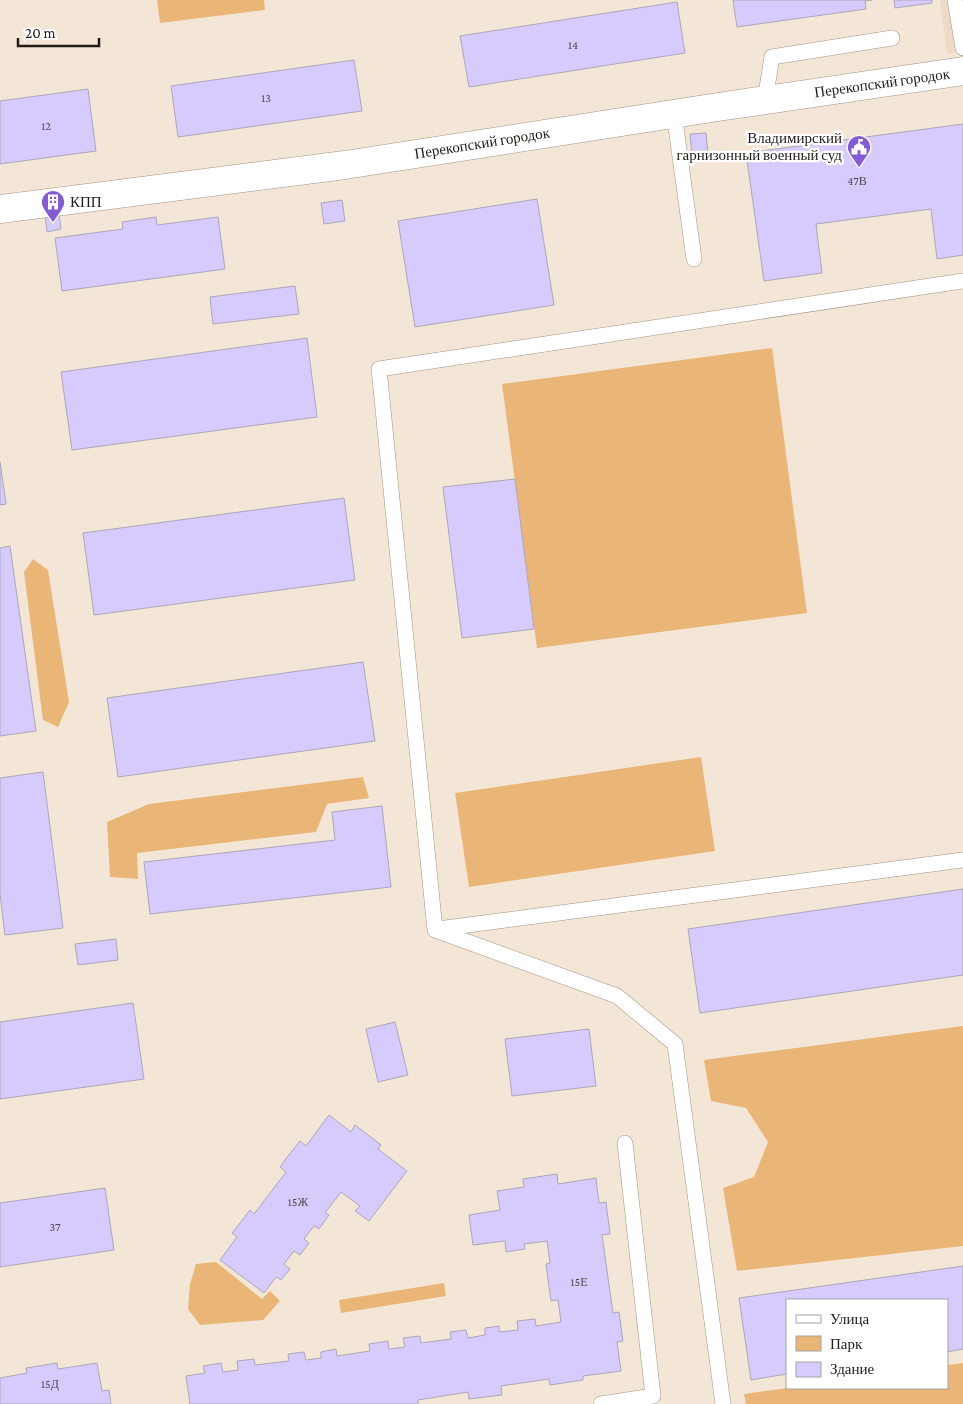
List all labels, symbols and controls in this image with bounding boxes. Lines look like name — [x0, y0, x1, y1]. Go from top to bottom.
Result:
scale bar — [18, 15, 99, 47]
text: 20 m — [25, 25, 56, 41]
house number: 14 — [568, 38, 578, 52]
street label: Перекопский городок — [813, 65, 952, 100]
house number: 13 — [261, 91, 271, 105]
house number: 12 — [41, 119, 51, 133]
street label: Перекопский городок — [413, 124, 552, 162]
place label: Владимирский гарнизонный военный суд — [676, 130, 842, 163]
public building icon: Владимирский гарнизонный военный суд — [846, 134, 872, 168]
house number: 47В — [847, 174, 867, 188]
building icon: КПП — [40, 189, 66, 223]
place label: КПП — [70, 194, 102, 210]
house number: 15Ж — [288, 1195, 308, 1209]
house number: 37 — [49, 1220, 61, 1234]
house number: 15Е — [571, 1275, 587, 1289]
legend — [786, 1299, 948, 1389]
text: Улица — [830, 1311, 869, 1327]
text: Парк — [830, 1336, 863, 1352]
text: Здание — [830, 1361, 874, 1377]
house number: 15Д — [41, 1377, 59, 1391]

